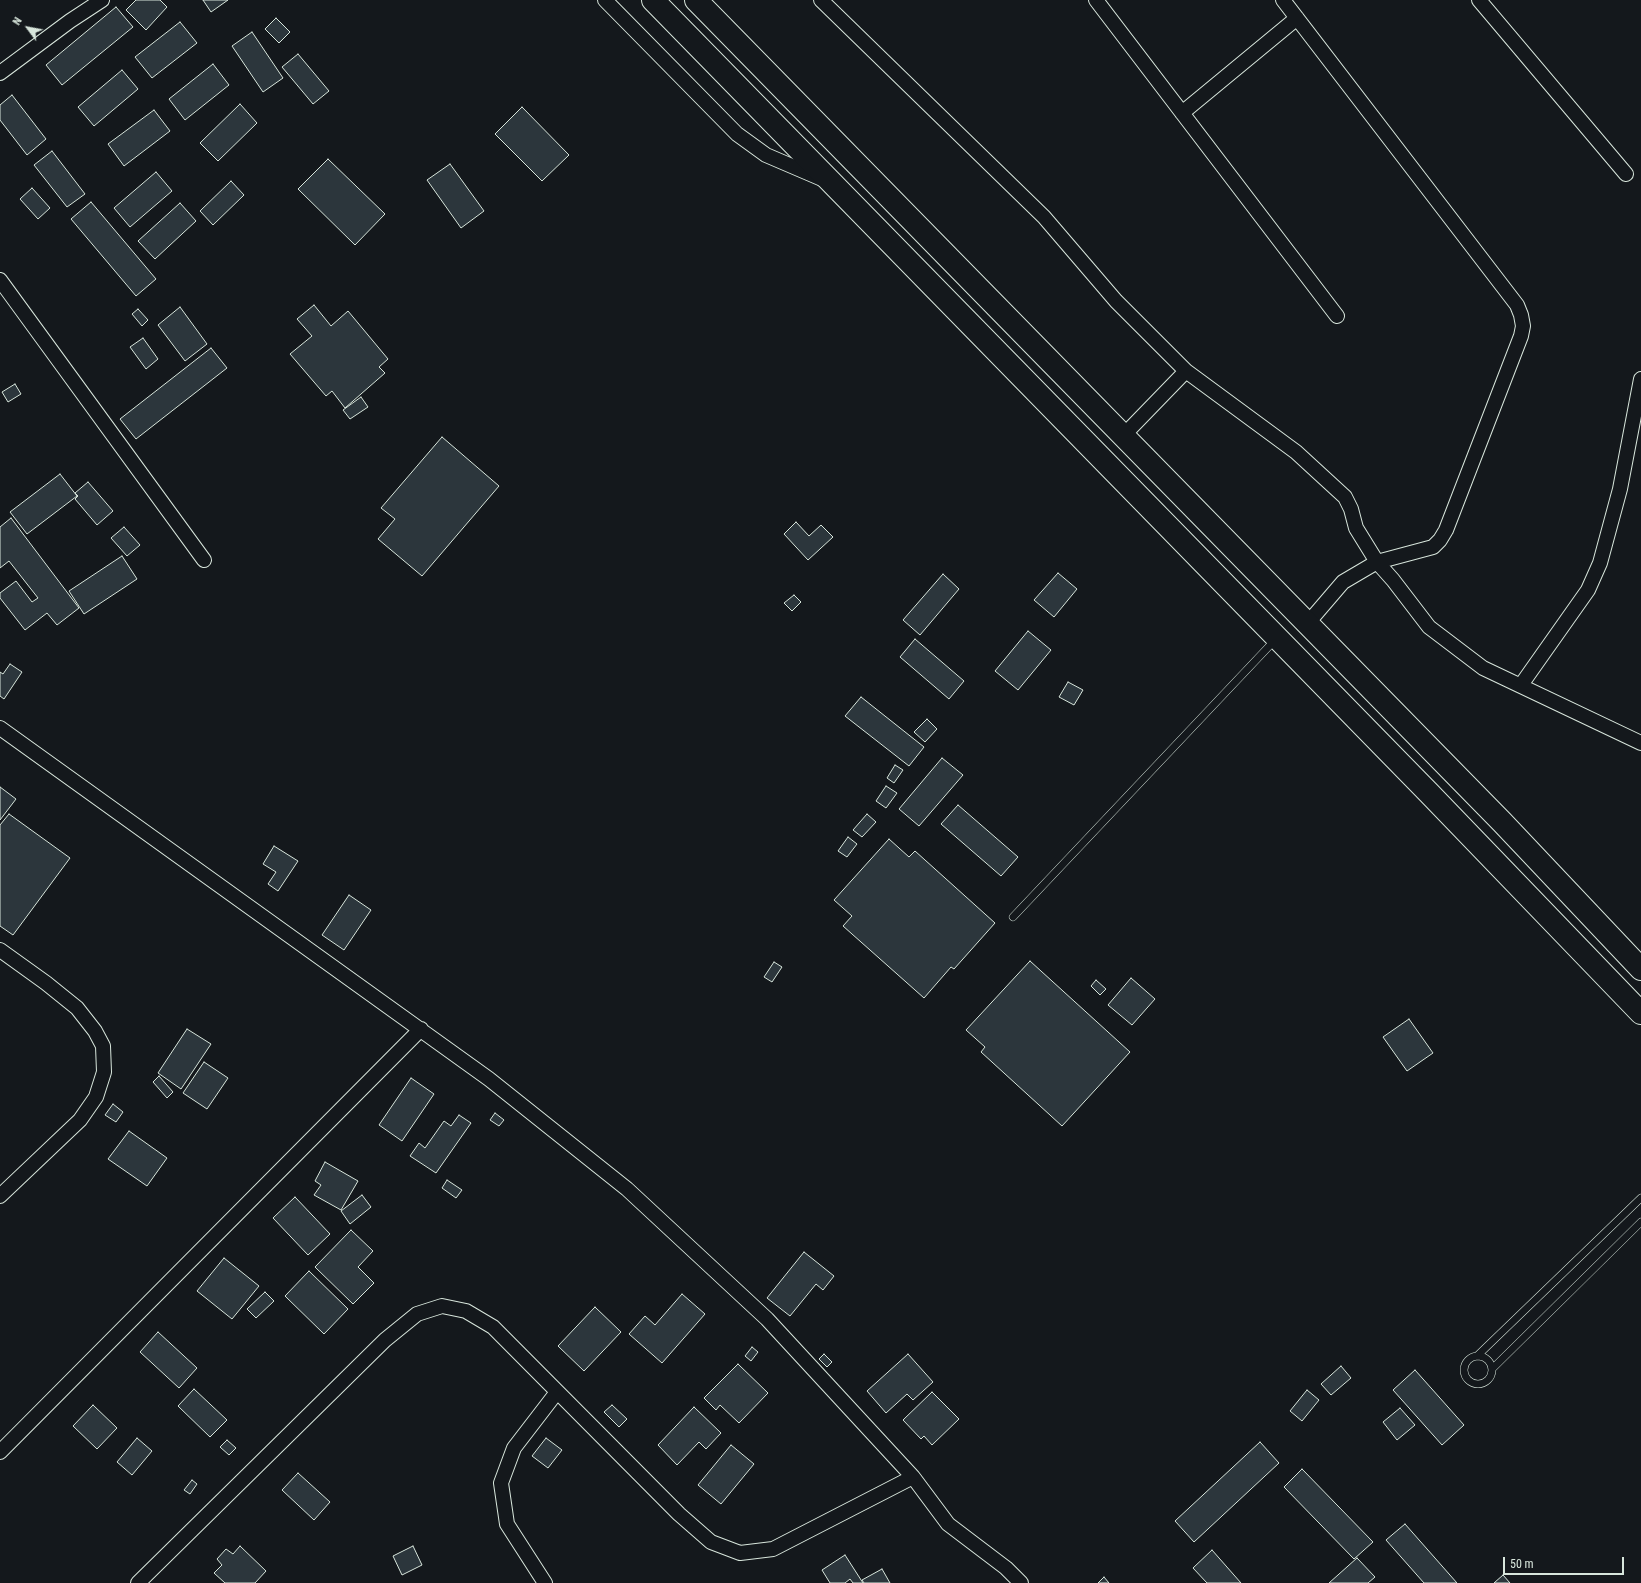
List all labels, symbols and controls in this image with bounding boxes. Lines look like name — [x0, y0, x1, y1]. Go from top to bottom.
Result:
north arrow — [8, 8, 48, 48]
text: N — [10, 15, 25, 28]
scale bar — [1505, 1549, 1626, 1575]
text: 50 m — [1510, 1557, 1534, 1571]

